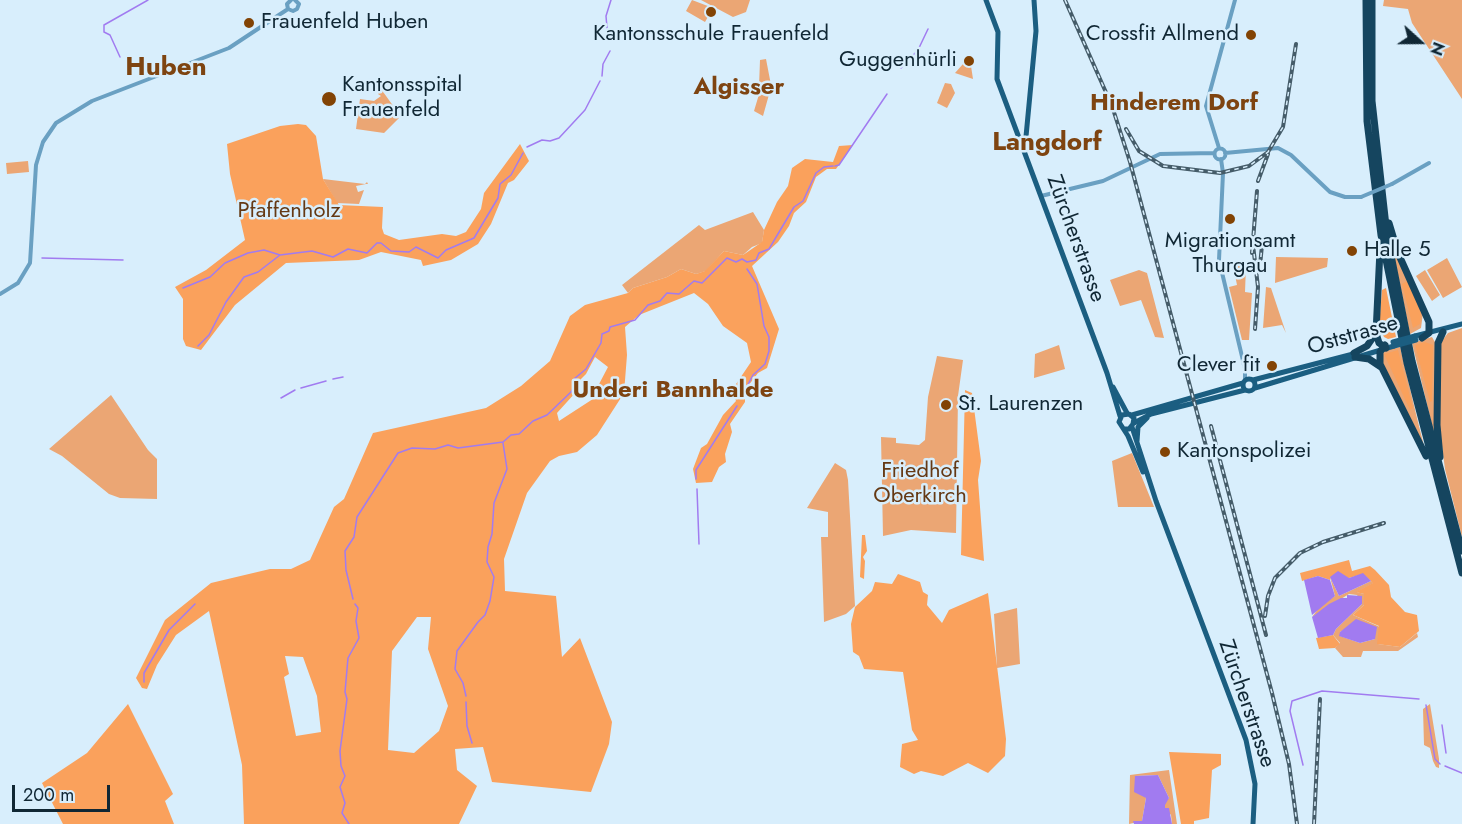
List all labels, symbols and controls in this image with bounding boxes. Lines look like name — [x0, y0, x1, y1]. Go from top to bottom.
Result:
marker: Kantonsschule Frauenfeld — [704, 5, 718, 19]
place label: Frauenfeld Huben — [261, 10, 429, 36]
north arrow — [1390, 12, 1450, 72]
marker: Frauenfeld Huben — [242, 16, 256, 30]
place label: Kantonsschule Frauenfeld — [593, 22, 829, 48]
place label: Crossfit Allmend — [1086, 22, 1239, 48]
marker: Crossfit Allmend — [1244, 28, 1258, 42]
text: N — [1424, 39, 1450, 59]
place label: Guggenhürli — [839, 48, 957, 74]
district label: Huben — [125, 53, 207, 85]
marker: Guggenhürli — [962, 54, 976, 68]
place label: Kantonsspital Frauenfeld — [342, 73, 462, 124]
district label: Algisser — [694, 74, 784, 102]
marker: Kantonsspital Frauenfeld — [320, 90, 338, 108]
district label: Hinderem Dorf — [1090, 90, 1258, 118]
district label: Langdorf — [992, 128, 1102, 160]
street label: Zürcherstrasse — [1040, 172, 1110, 306]
park label: Pfaffenholz — [237, 199, 341, 225]
marker: Migrationsamt Thurgau — [1223, 212, 1237, 226]
place label: Migrationsamt Thurgau — [1165, 229, 1295, 280]
place label: Halle 5 — [1364, 238, 1431, 264]
marker: Halle 5 — [1345, 244, 1359, 258]
street label: Oststrasse — [1305, 311, 1401, 361]
place label: Clever fit — [1177, 353, 1260, 379]
marker: Clever fit — [1265, 359, 1279, 373]
district label: Underi Bannhalde — [573, 377, 773, 405]
place label: St. Laurenzen — [958, 392, 1083, 418]
marker: St. Laurenzen — [939, 398, 953, 412]
place label: Kantonspolizei — [1177, 439, 1311, 465]
marker: Kantonspolizei — [1158, 445, 1172, 459]
park label: Friedhof Oberkirch — [873, 459, 967, 511]
street label: Zürcherstrasse — [1212, 637, 1280, 771]
scale bar — [15, 773, 112, 811]
text: 200 m — [23, 782, 74, 808]

